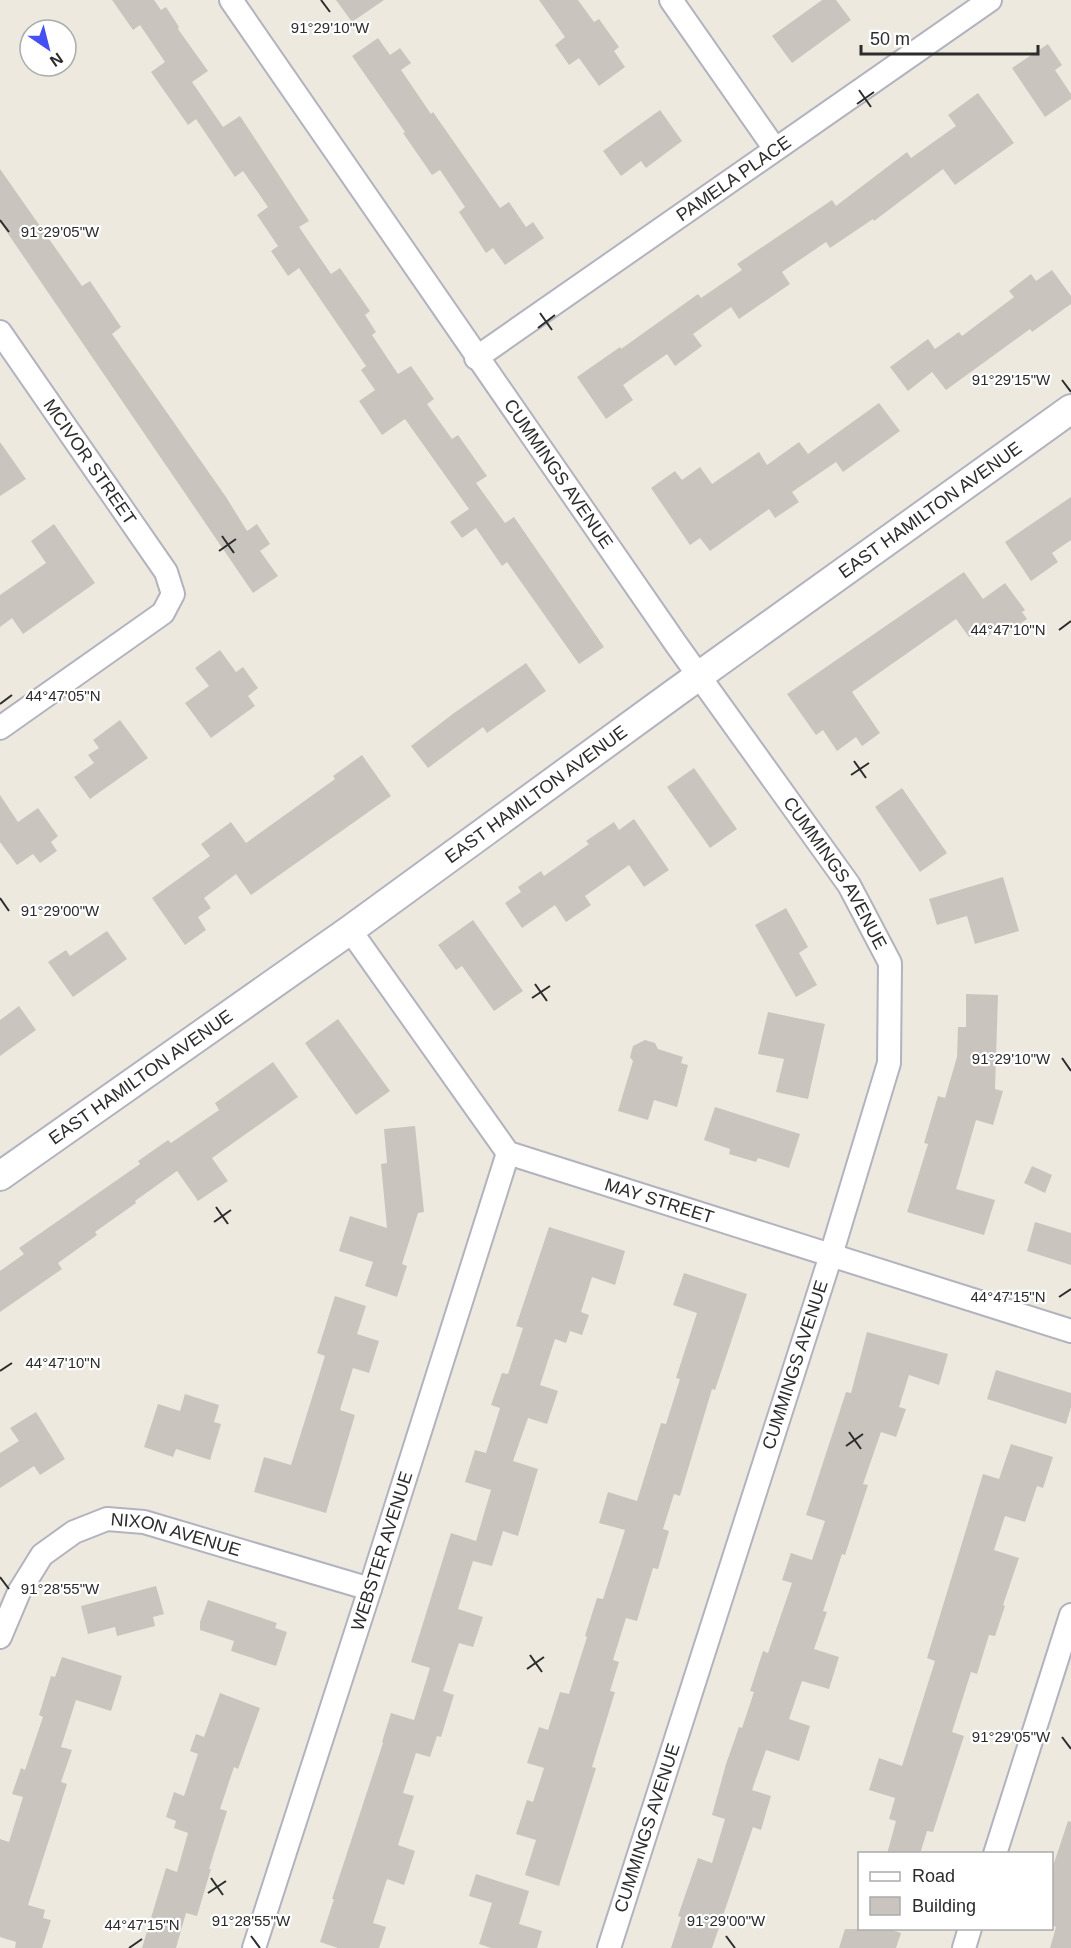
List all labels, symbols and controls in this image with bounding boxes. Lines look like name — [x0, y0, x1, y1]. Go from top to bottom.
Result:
north arrow — [18, 18, 78, 78]
scale bar — [861, 18, 1038, 56]
text: 91°29'10"W — [291, 19, 370, 36]
text: 50 m — [870, 29, 910, 49]
text: N — [47, 50, 66, 70]
street label: PAMELA PLACE — [673, 132, 795, 225]
text: 91°29'05"W — [21, 223, 100, 240]
text: 91°29'15"W — [972, 371, 1051, 388]
street label: MCIVOR STREET — [40, 395, 140, 529]
street label: CUMMINGS AVENUE — [500, 395, 617, 552]
street label: EAST HAMILTON AVENUE — [835, 438, 1025, 582]
text: 44°47'10"N — [970, 621, 1046, 638]
text: 44°47'05"N — [25, 687, 101, 704]
street label: EAST HAMILTON AVENUE — [441, 722, 631, 867]
street label: CUMMINGS AVENUE — [779, 793, 891, 952]
text: 91°29'00"W — [21, 902, 100, 919]
street label: EAST HAMILTON AVENUE — [45, 1006, 236, 1148]
text: 91°29'10"W — [972, 1050, 1051, 1067]
street label: MAY STREET — [602, 1174, 716, 1227]
street label: CUMMINGS AVENUE — [758, 1278, 832, 1452]
text: 44°47'15"N — [970, 1288, 1046, 1305]
text: 44°47'10"N — [25, 1354, 101, 1371]
street label: WEBSTER AVENUE — [347, 1469, 417, 1633]
street label: NIXON AVENUE — [110, 1509, 243, 1560]
text: 91°28'55"W — [21, 1580, 100, 1597]
text: 91°29'05"W — [972, 1728, 1051, 1745]
street label: CUMMINGS AVENUE — [610, 1741, 684, 1915]
legend — [858, 1852, 1053, 1930]
text: Road — [912, 1866, 955, 1886]
text: Building — [912, 1896, 976, 1916]
text: 91°28'55"W — [212, 1912, 291, 1929]
text: 91°29'00"W — [687, 1912, 766, 1929]
text: 44°47'15"N — [104, 1916, 180, 1933]

